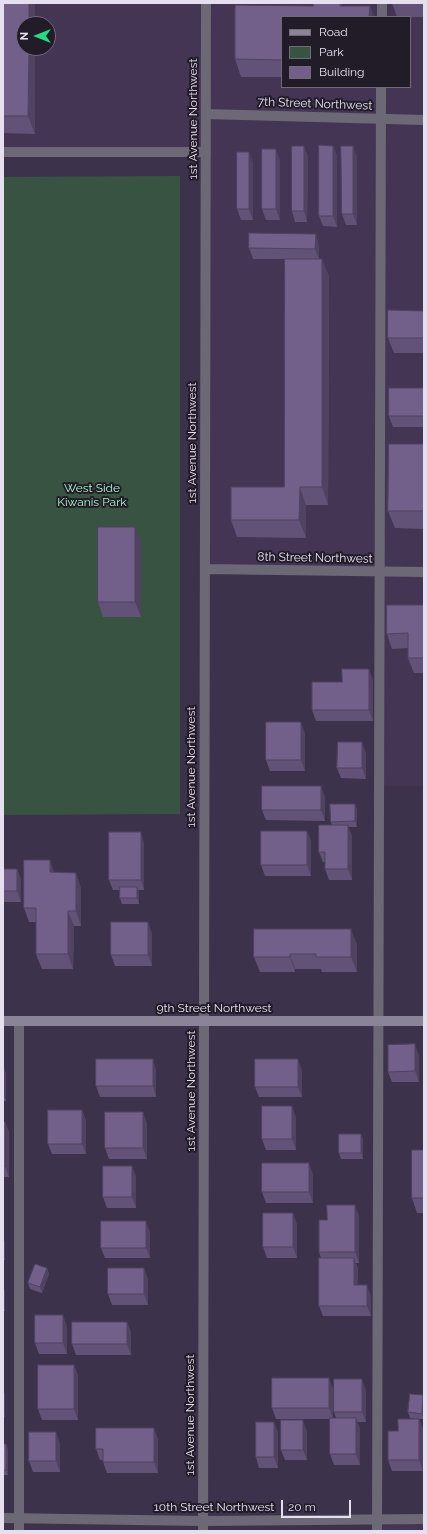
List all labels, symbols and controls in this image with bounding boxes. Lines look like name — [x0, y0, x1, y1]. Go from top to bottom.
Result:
north arrow — [16, 16, 56, 56]
legend — [281, 16, 411, 88]
text: Road — [319, 25, 348, 39]
text: N — [18, 32, 31, 40]
text: Park — [319, 45, 344, 59]
street label: 1st Avenue Northwest — [186, 59, 200, 179]
text: Building — [319, 65, 365, 79]
street label: 7th Street Northwest — [257, 95, 373, 113]
street label: 1st Avenue Northwest — [185, 383, 199, 503]
park label: West Side Kiwanis Park — [57, 481, 127, 509]
street label: 8th Street Northwest — [257, 550, 373, 566]
street label: 1st Avenue Northwest — [184, 707, 198, 827]
street label: 9th Street Northwest — [156, 1001, 272, 1015]
street label: 1st Avenue Northwest — [184, 1031, 198, 1151]
street label: 1st Avenue Northwest — [183, 1355, 197, 1475]
scale bar — [283, 1492, 353, 1518]
street label: 10th Street Northwest — [154, 1500, 274, 1514]
text: 20 m — [288, 1500, 316, 1514]

